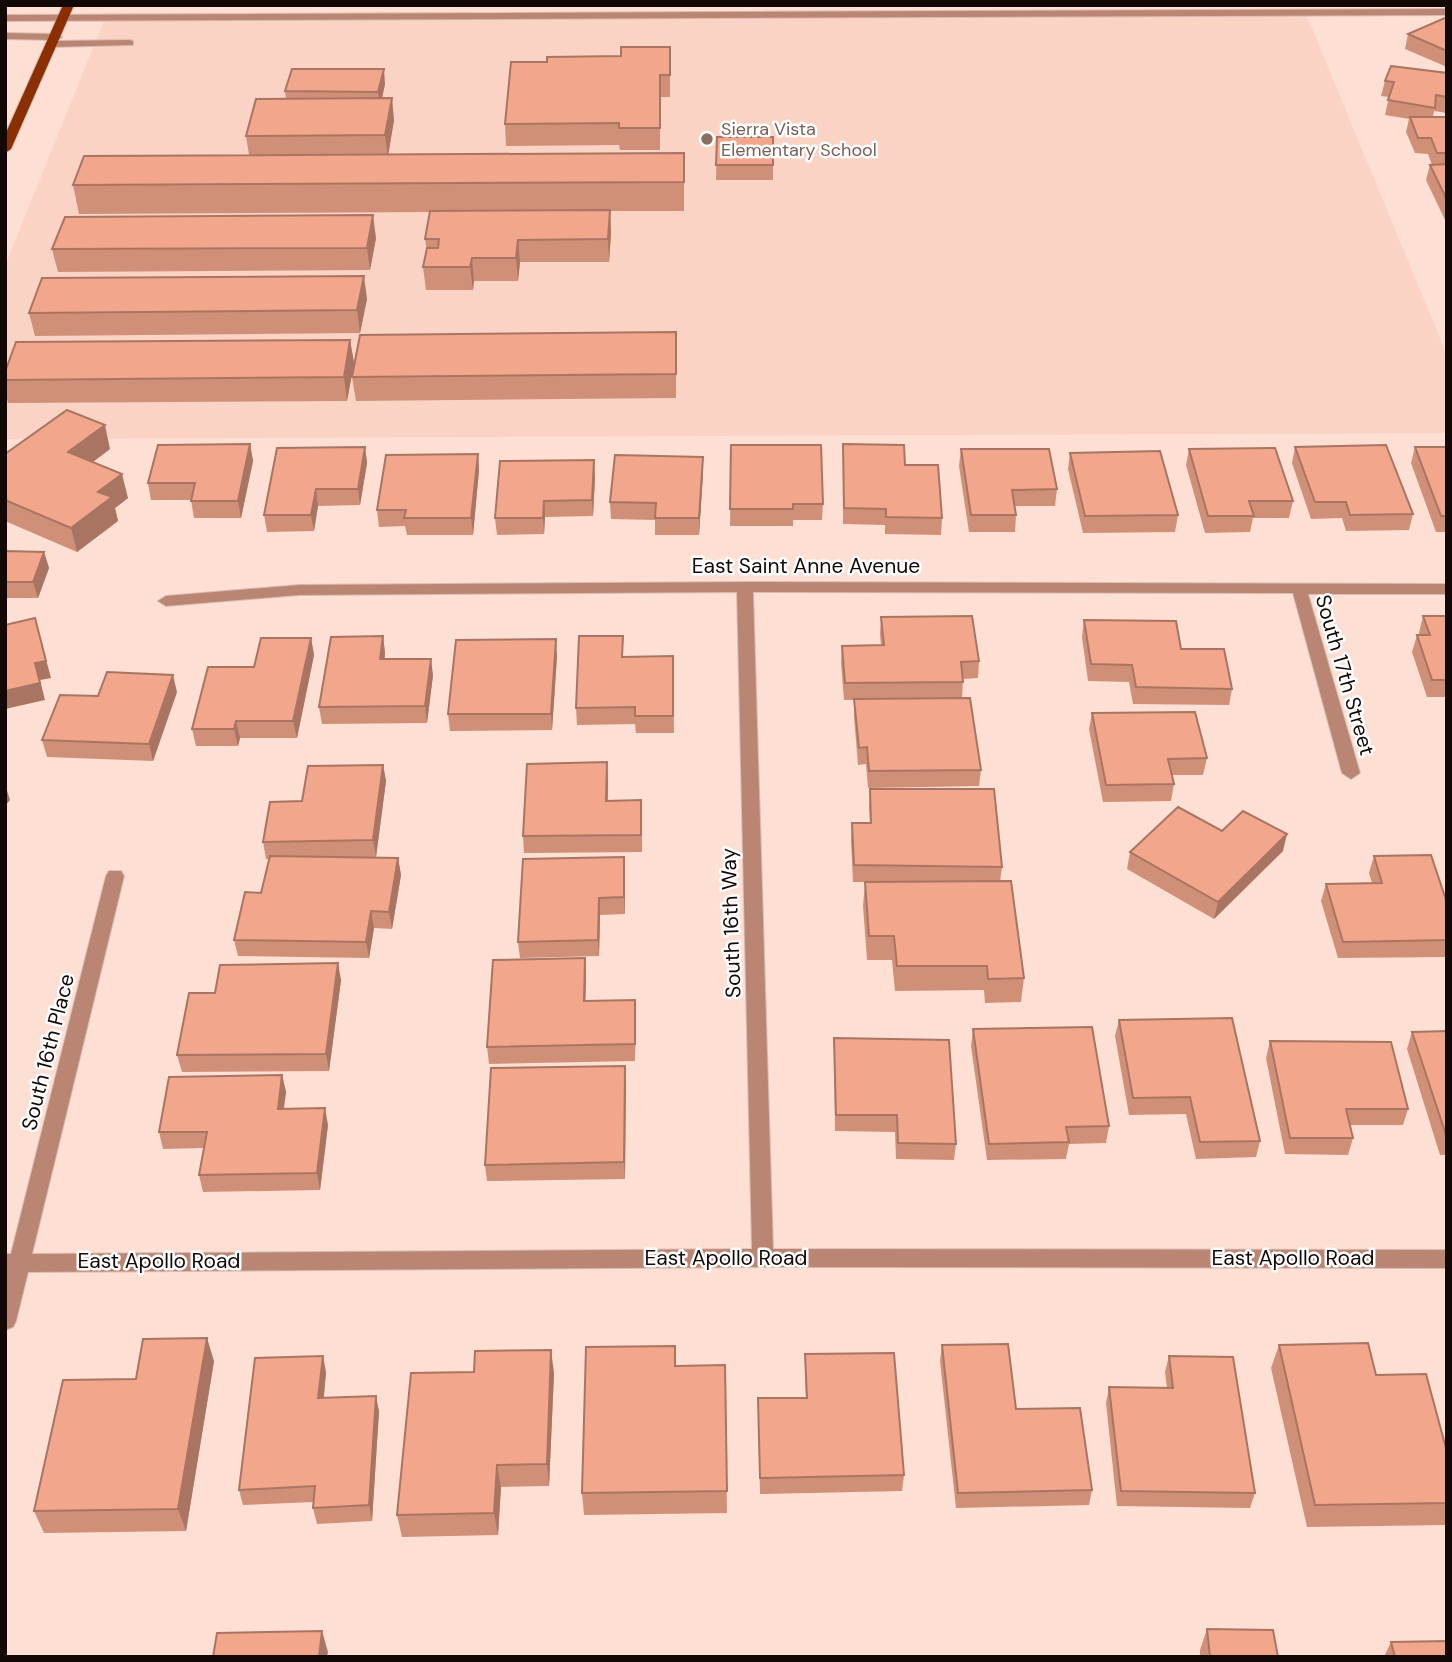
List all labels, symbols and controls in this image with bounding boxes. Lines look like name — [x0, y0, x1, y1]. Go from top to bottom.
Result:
place label: Sierra Vista Elementary School — [721, 117, 877, 162]
marker: Sierra Vista Elementary School — [699, 131, 715, 147]
street label: East Saint Anne Avenue — [692, 552, 920, 580]
street label: South 17th Street — [1309, 591, 1381, 759]
street label: South 16th Way — [714, 847, 748, 999]
street label: South 16th Place — [15, 971, 81, 1133]
street label: East Apollo Road — [644, 1244, 808, 1272]
street label: East Apollo Road — [1211, 1244, 1375, 1272]
street label: East Apollo Road — [77, 1247, 241, 1275]

